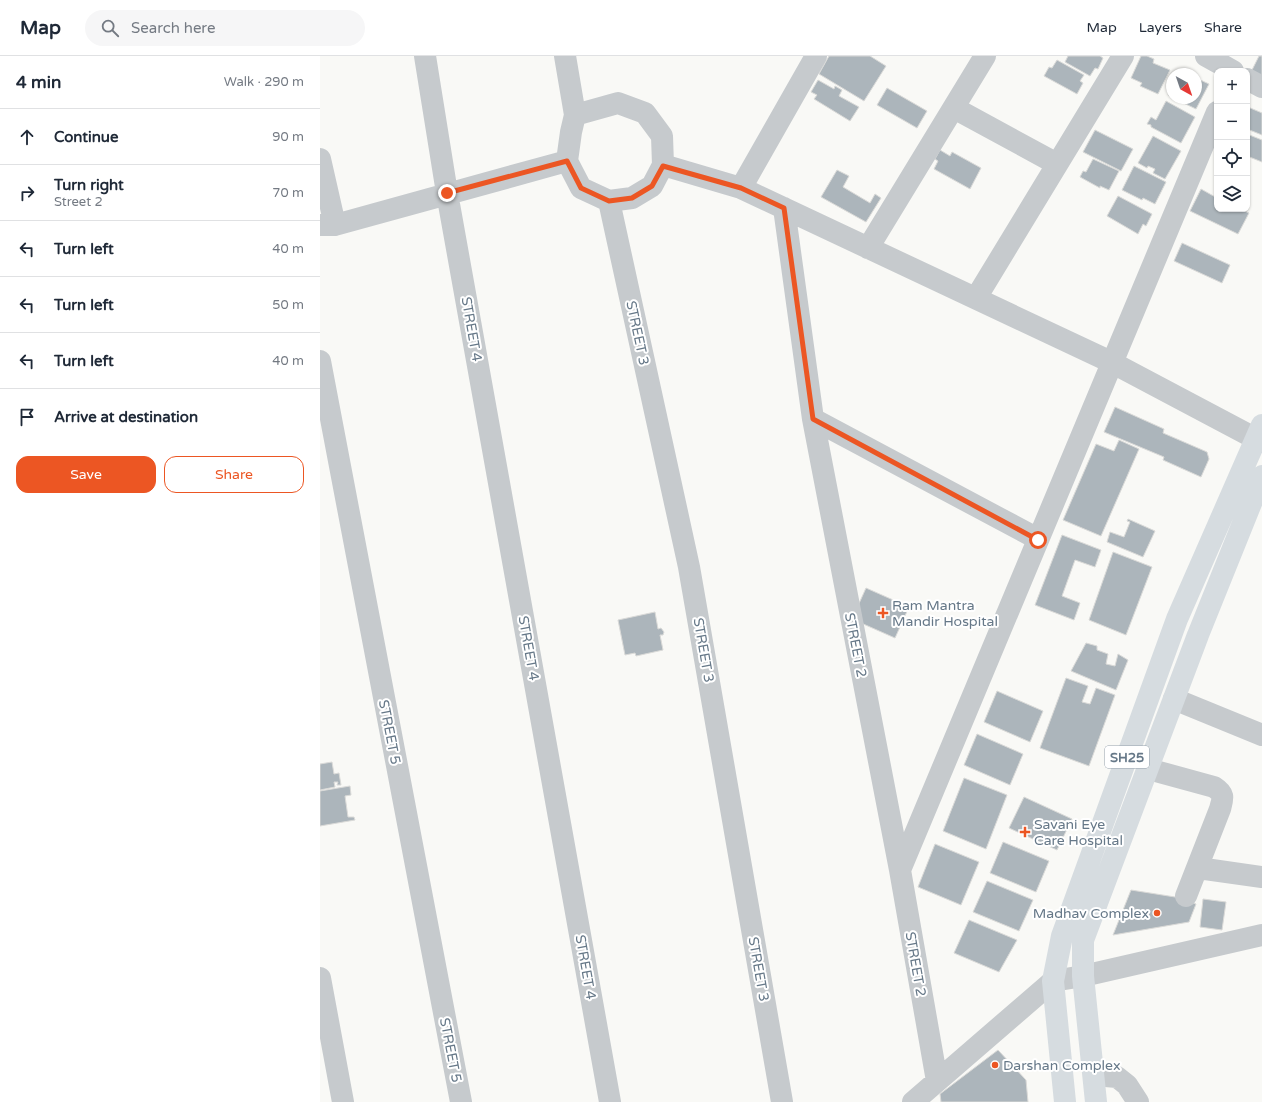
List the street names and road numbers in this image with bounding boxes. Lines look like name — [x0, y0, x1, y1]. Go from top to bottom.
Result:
street label: STREET 4 — [457, 295, 486, 363]
street label: STREET 3 — [622, 299, 653, 367]
street label: STREET 2 — [841, 611, 870, 679]
street label: STREET 4 — [514, 614, 543, 682]
street label: STREET 3 — [689, 616, 718, 684]
street label: STREET 5 — [375, 698, 404, 766]
road number: SH25 — [1105, 746, 1149, 768]
street label: STREET 2 — [901, 930, 930, 998]
street label: STREET 4 — [571, 933, 600, 1001]
street label: STREET 3 — [744, 935, 773, 1003]
street label: STREET 5 — [436, 1016, 465, 1084]

